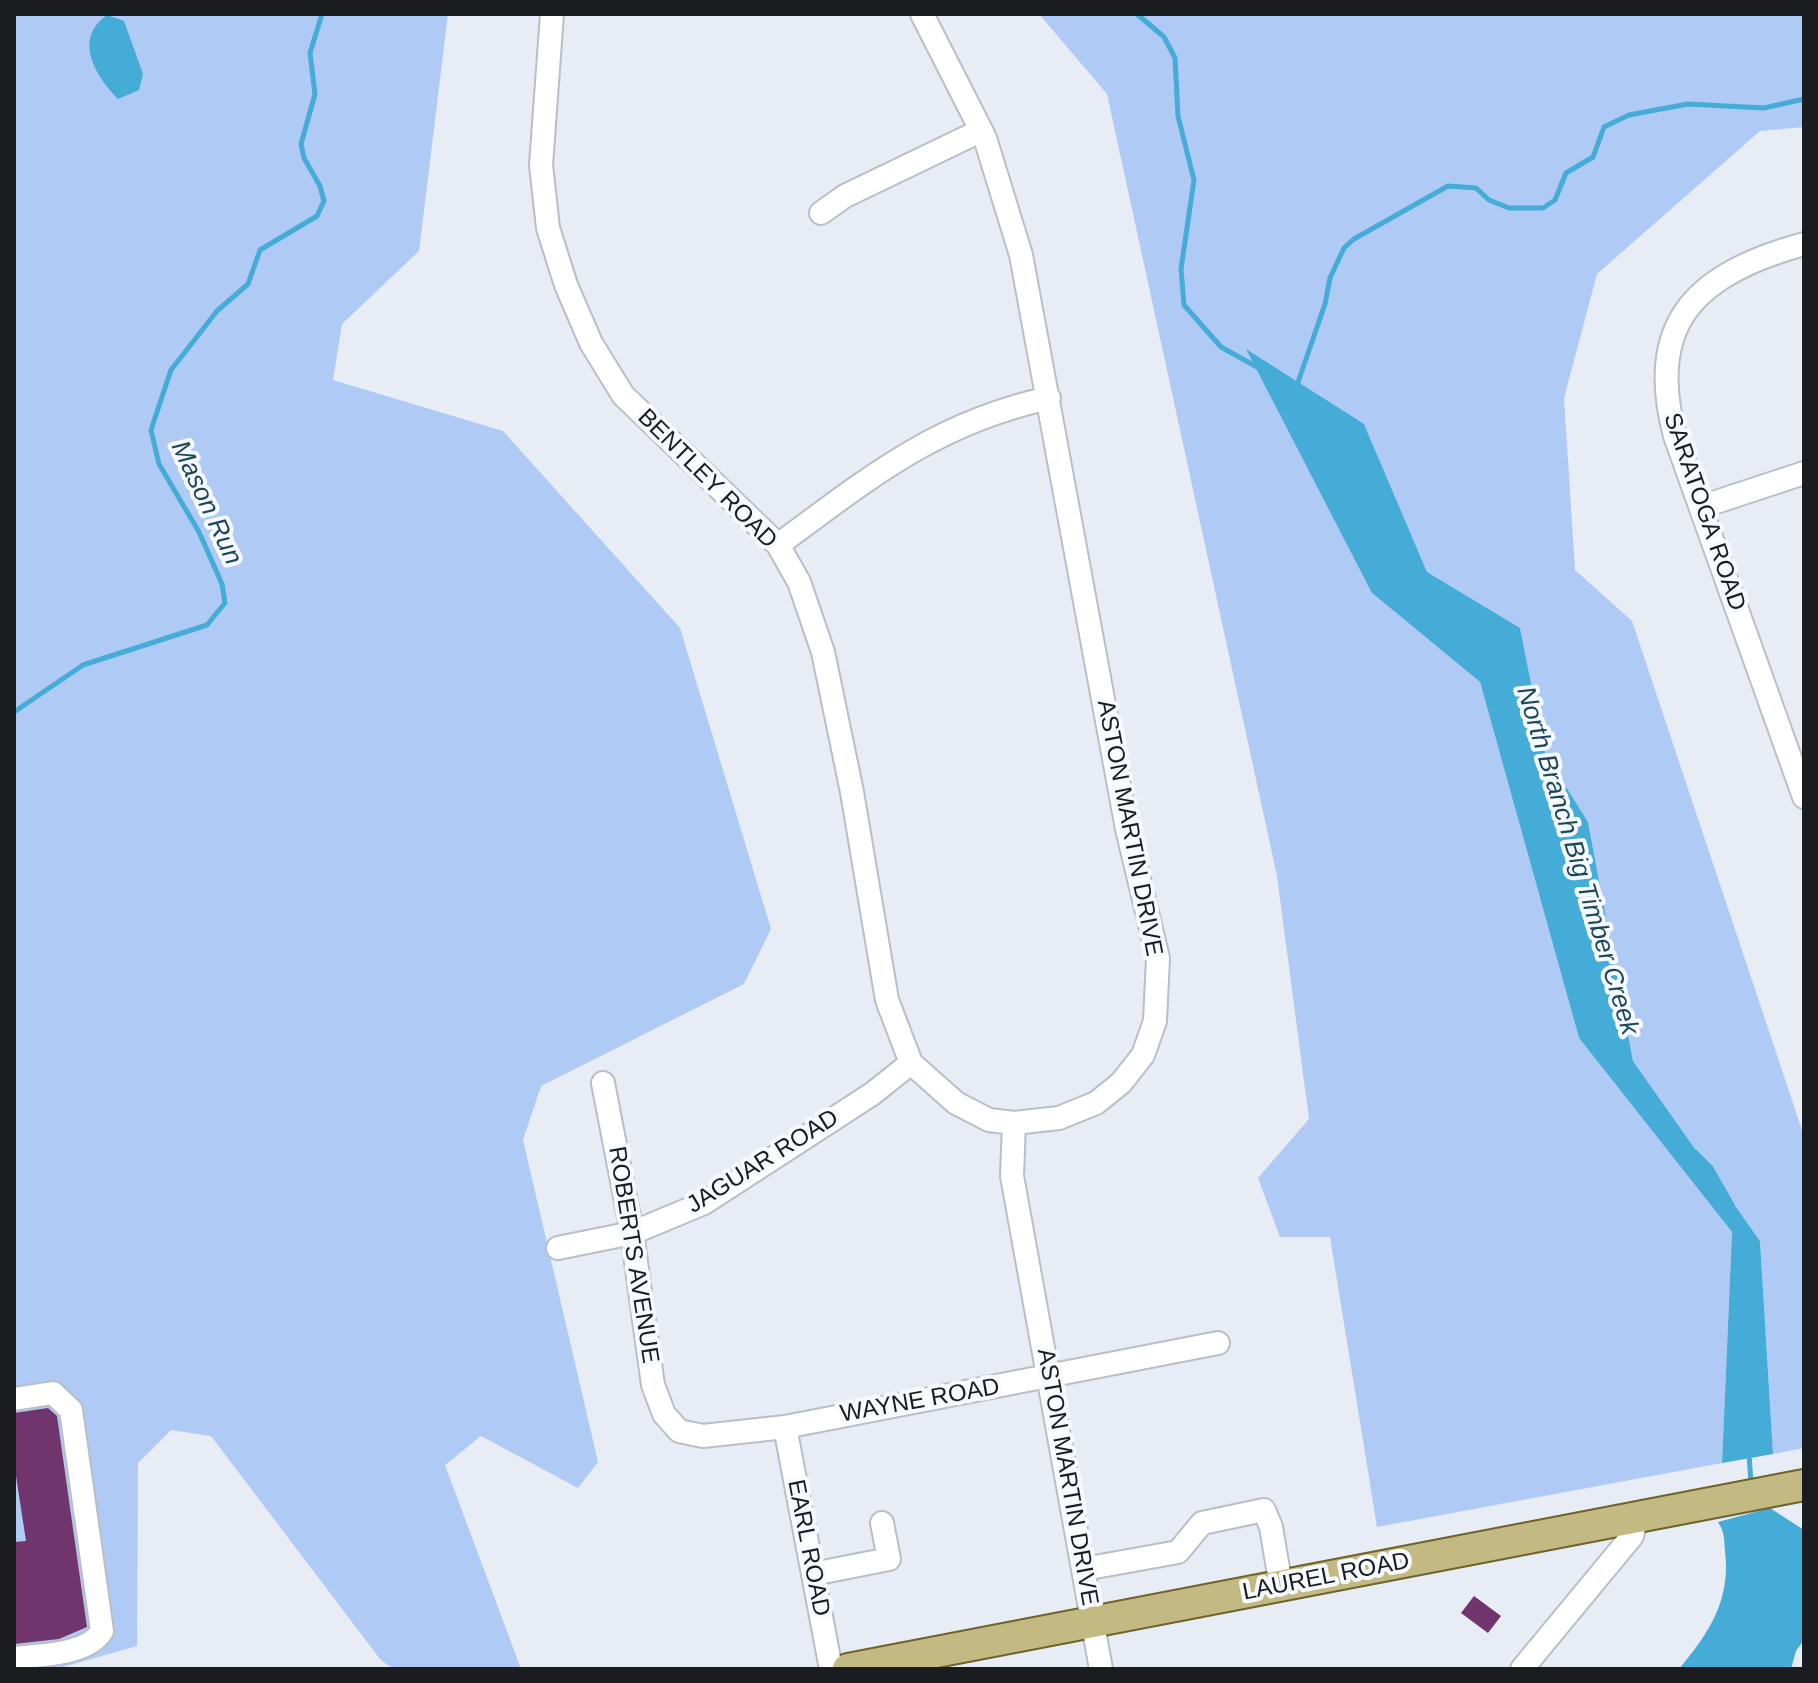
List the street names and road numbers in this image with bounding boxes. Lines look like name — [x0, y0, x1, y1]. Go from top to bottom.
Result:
street label: BENTLEY ROAD — [631, 403, 783, 555]
street label: SARATOGA ROAD — [1657, 409, 1751, 615]
street label: ASTON MARTIN DRIVE — [1090, 697, 1168, 959]
street label: JAGUAR ROAD — [682, 1104, 844, 1220]
street label: ROBERTS AVENUE — [602, 1145, 664, 1365]
street label: ASTON MARTIN DRIVE — [1030, 1346, 1104, 1608]
street label: WAYNE ROAD — [838, 1373, 1002, 1429]
street label: EARL ROAD — [781, 1477, 835, 1619]
street label: LAUREL ROAD — [1240, 1547, 1412, 1607]

